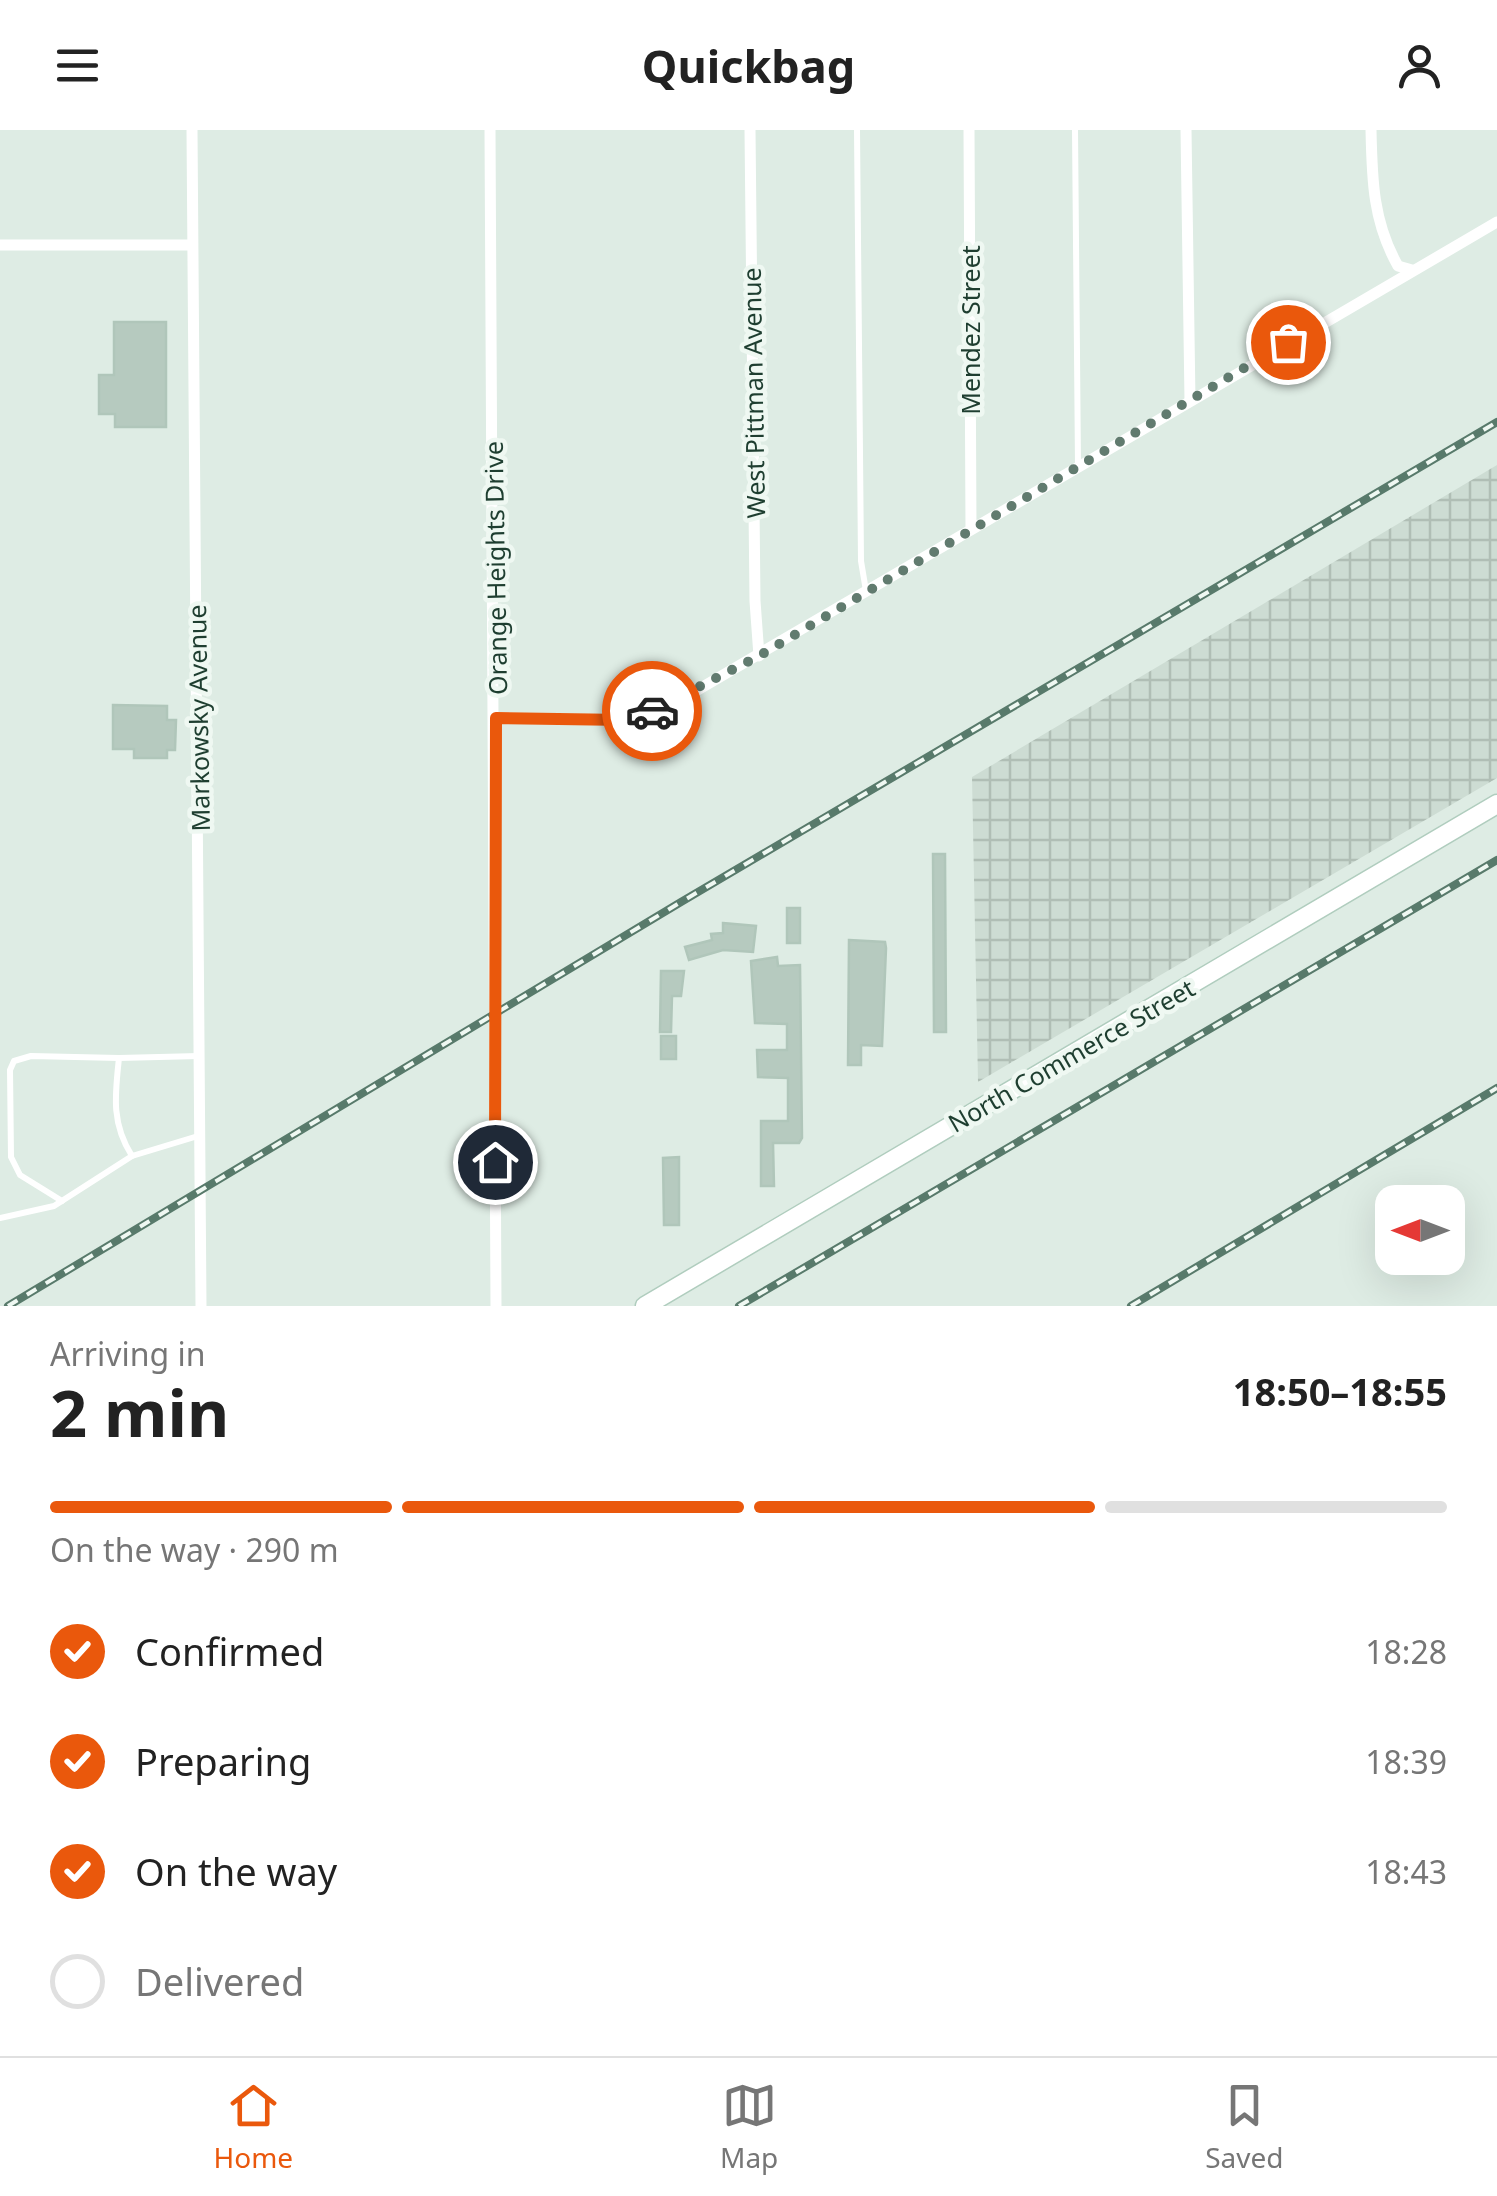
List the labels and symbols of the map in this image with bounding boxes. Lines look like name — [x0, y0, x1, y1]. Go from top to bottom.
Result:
street label: Mendez Street — [953, 245, 987, 415]
street label: West Pittman Avenue — [734, 267, 772, 519]
pin — [1246, 300, 1331, 385]
street label: Orange Heights Drive — [476, 441, 514, 695]
street label: Markowsky Avenue — [179, 604, 217, 832]
courier — [602, 661, 702, 761]
street label: North Commerce Street — [942, 970, 1200, 1140]
pin — [453, 1120, 538, 1205]
north arrow — [1375, 1185, 1465, 1275]

